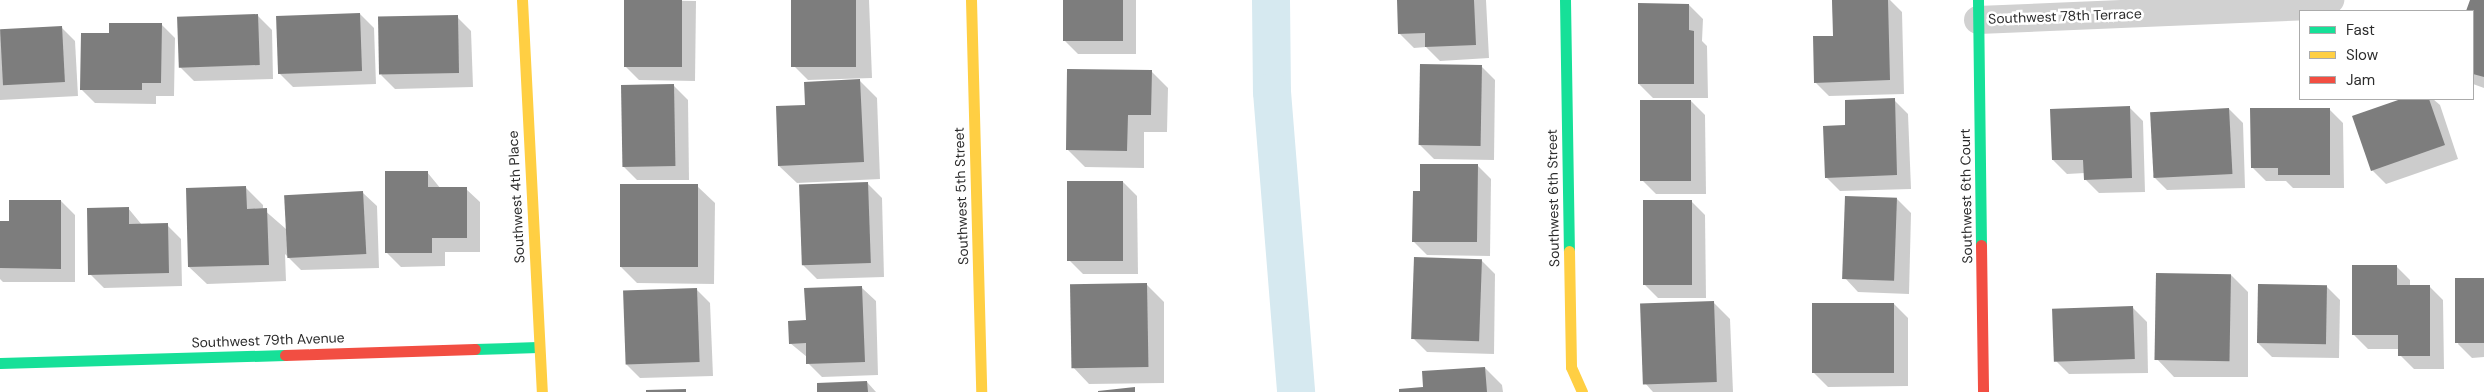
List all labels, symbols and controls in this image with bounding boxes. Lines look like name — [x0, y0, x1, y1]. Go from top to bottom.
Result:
street label: Southwest 78th Terrace — [1988, 5, 2142, 27]
legend — [2299, 10, 2474, 100]
text: Fast — [2346, 20, 2375, 40]
text: Slow — [2346, 45, 2378, 65]
text: Jam — [2346, 70, 2375, 90]
street label: Southwest 5th Street — [950, 127, 972, 265]
street label: Southwest 6th Court — [1956, 128, 1976, 264]
street label: Southwest 6th Street — [1543, 129, 1563, 267]
street label: Southwest 4th Place — [504, 130, 528, 264]
street label: Southwest 79th Avenue — [191, 329, 345, 351]

